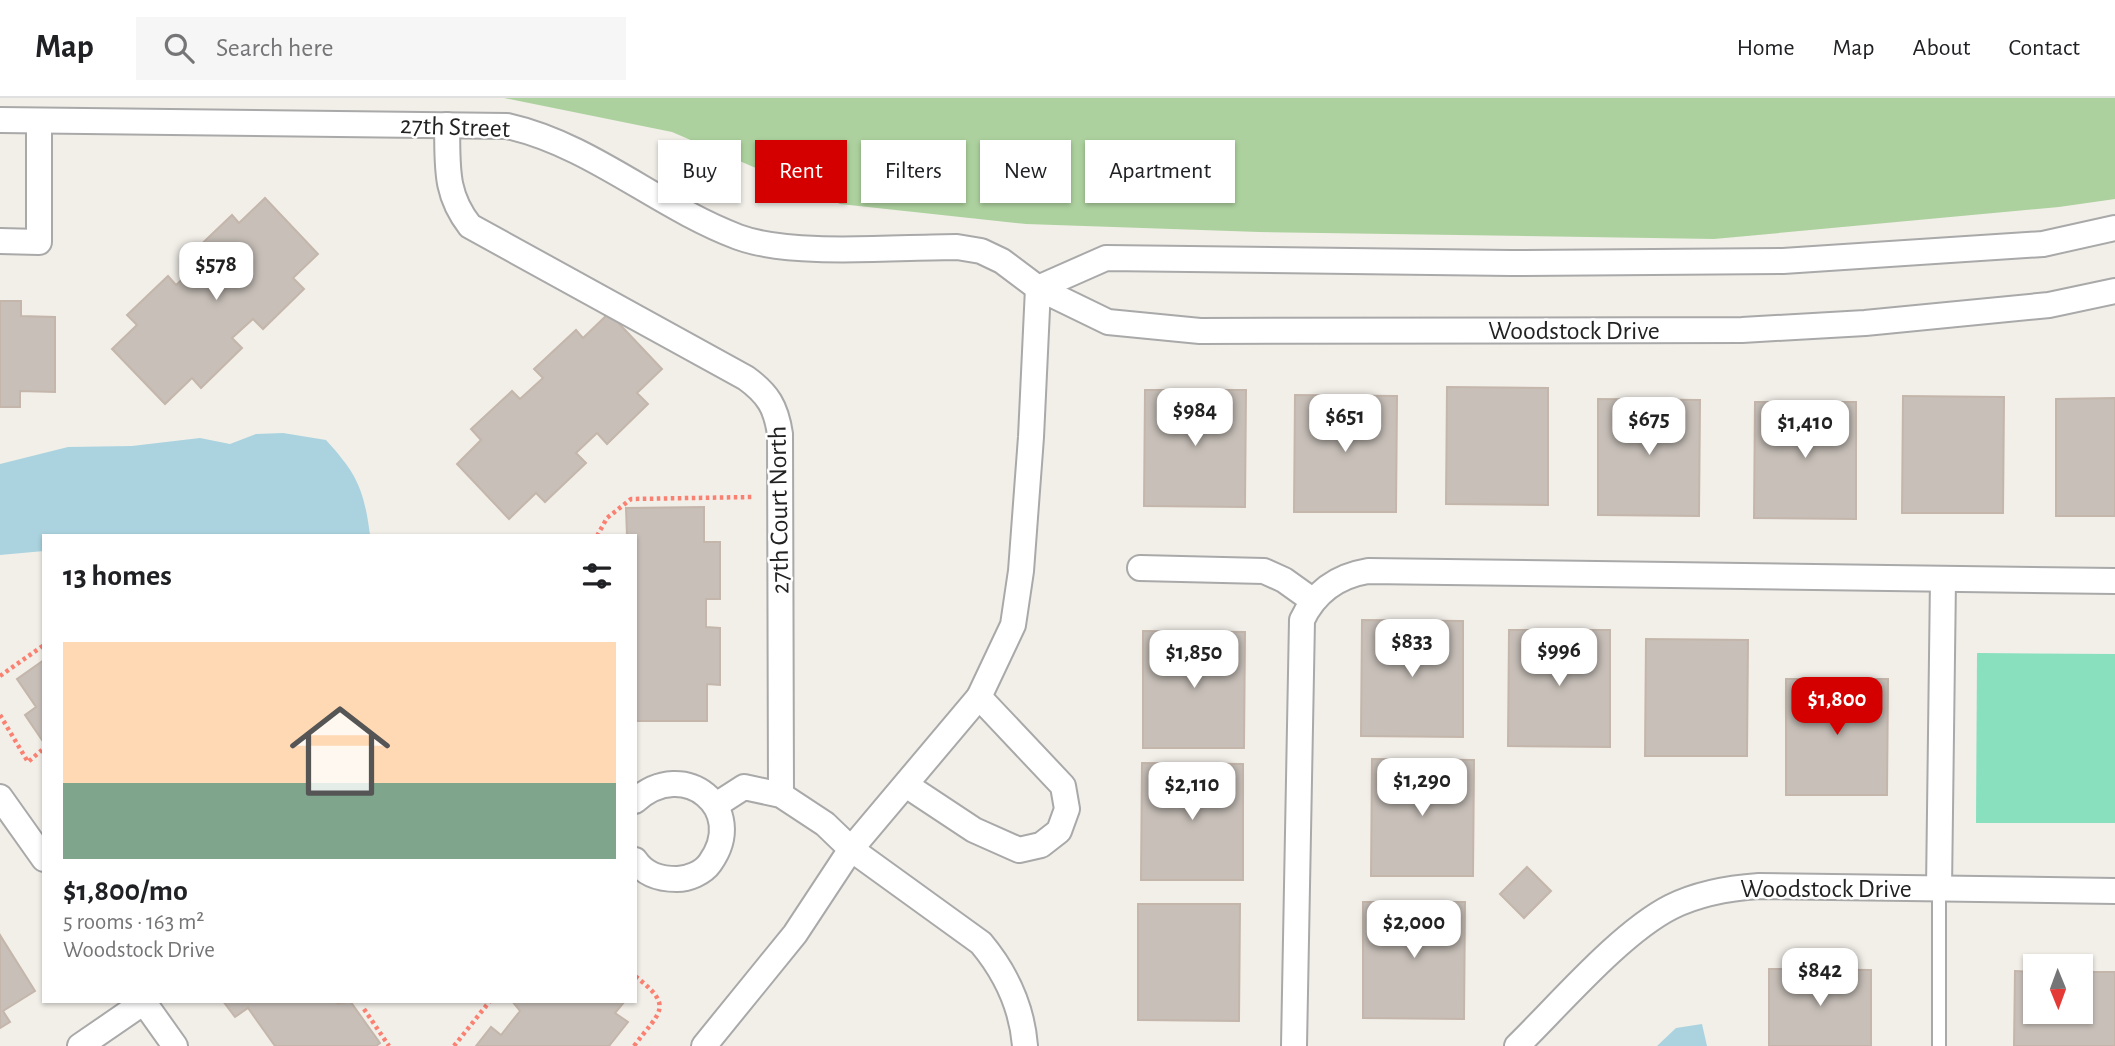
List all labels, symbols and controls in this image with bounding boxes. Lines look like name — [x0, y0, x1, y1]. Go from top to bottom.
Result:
search box — [136, 17, 626, 80]
icon: search — [160, 29, 198, 67]
text: Map — [35, 31, 94, 64]
text: Search here — [216, 35, 334, 61]
text: Home — [1737, 36, 1795, 60]
text: Map — [1833, 36, 1875, 60]
text: About — [1913, 36, 1970, 60]
text: Contact — [2008, 36, 2080, 60]
street label: 27th Street — [400, 112, 510, 142]
chip: Buy — [658, 140, 741, 203]
chip: Rent — [755, 140, 847, 203]
chip: Filters — [861, 140, 966, 203]
chip: New — [980, 140, 1071, 203]
chip: Apartment — [1085, 140, 1235, 203]
pin: $578 — [175, 242, 257, 302]
text: $578 — [195, 253, 237, 276]
street label: Woodstock Drive — [1488, 318, 1660, 344]
pin: $984 — [1154, 388, 1236, 448]
pin: $651 — [1304, 394, 1386, 454]
pin: $675 — [1608, 398, 1690, 457]
text: $984 — [1173, 399, 1217, 422]
pin: $1,410 — [1748, 400, 1862, 460]
text: $651 — [1325, 405, 1365, 428]
text: $675 — [1628, 408, 1670, 431]
text: $1,410 — [1777, 411, 1833, 434]
street label: 27th Court North — [765, 426, 793, 594]
icon: filters — [578, 557, 616, 595]
text: 13 homes — [63, 561, 172, 591]
pin: $833 — [1371, 620, 1453, 679]
pin: $996 — [1518, 628, 1600, 688]
pin: $1,850 — [1137, 630, 1251, 690]
text: $833 — [1391, 630, 1433, 653]
text: $996 — [1537, 639, 1581, 662]
text: $1,850 — [1165, 641, 1223, 664]
pin: $1,800 — [1780, 678, 1894, 737]
icon: home — [277, 688, 403, 814]
text: $1,800 — [1807, 688, 1867, 711]
pin: $1,290 — [1365, 758, 1479, 818]
pin: $2,110 — [1135, 762, 1249, 822]
text: $1,290 — [1393, 769, 1451, 792]
text: $2,110 — [1165, 773, 1220, 796]
text: $1,800/mo — [63, 876, 188, 906]
street label: Woodstock Drive — [1740, 876, 1912, 902]
pin: $2,000 — [1357, 900, 1471, 960]
text: 5 rooms · 163 m² — [63, 911, 204, 934]
text: $2,000 — [1383, 911, 1445, 934]
text: Woodstock Drive — [63, 939, 215, 962]
pin: $842 — [1779, 948, 1861, 1008]
north arrow — [2023, 954, 2093, 1024]
map controls — [2023, 954, 2093, 1024]
text: $842 — [1798, 959, 1842, 982]

